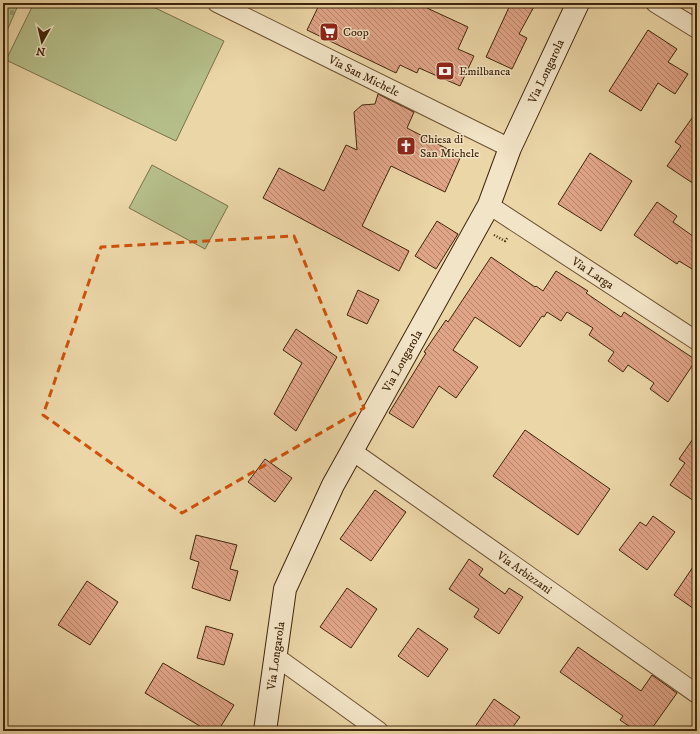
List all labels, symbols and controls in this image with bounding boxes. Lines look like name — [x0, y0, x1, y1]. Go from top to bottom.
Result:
supermarket icon: Coop — [318, 21, 340, 43]
north arrow — [22, 22, 62, 62]
place label: Coop — [343, 25, 369, 40]
street label: Via Longarola — [524, 36, 568, 107]
text: N — [35, 43, 46, 58]
street label: Via San Michele — [325, 51, 402, 100]
bank icon: Emilbanca — [434, 60, 456, 82]
place label: Emilbanca — [459, 64, 511, 79]
place label: Chiesa di San Michele — [420, 132, 479, 161]
church icon: Chiesa di San Michele — [395, 135, 417, 157]
street label: Via Larga — [568, 253, 618, 293]
street label: Via Longarola — [378, 326, 426, 396]
street label: Via Arbizzani — [493, 547, 555, 597]
street label: Via Longarola — [263, 620, 288, 692]

